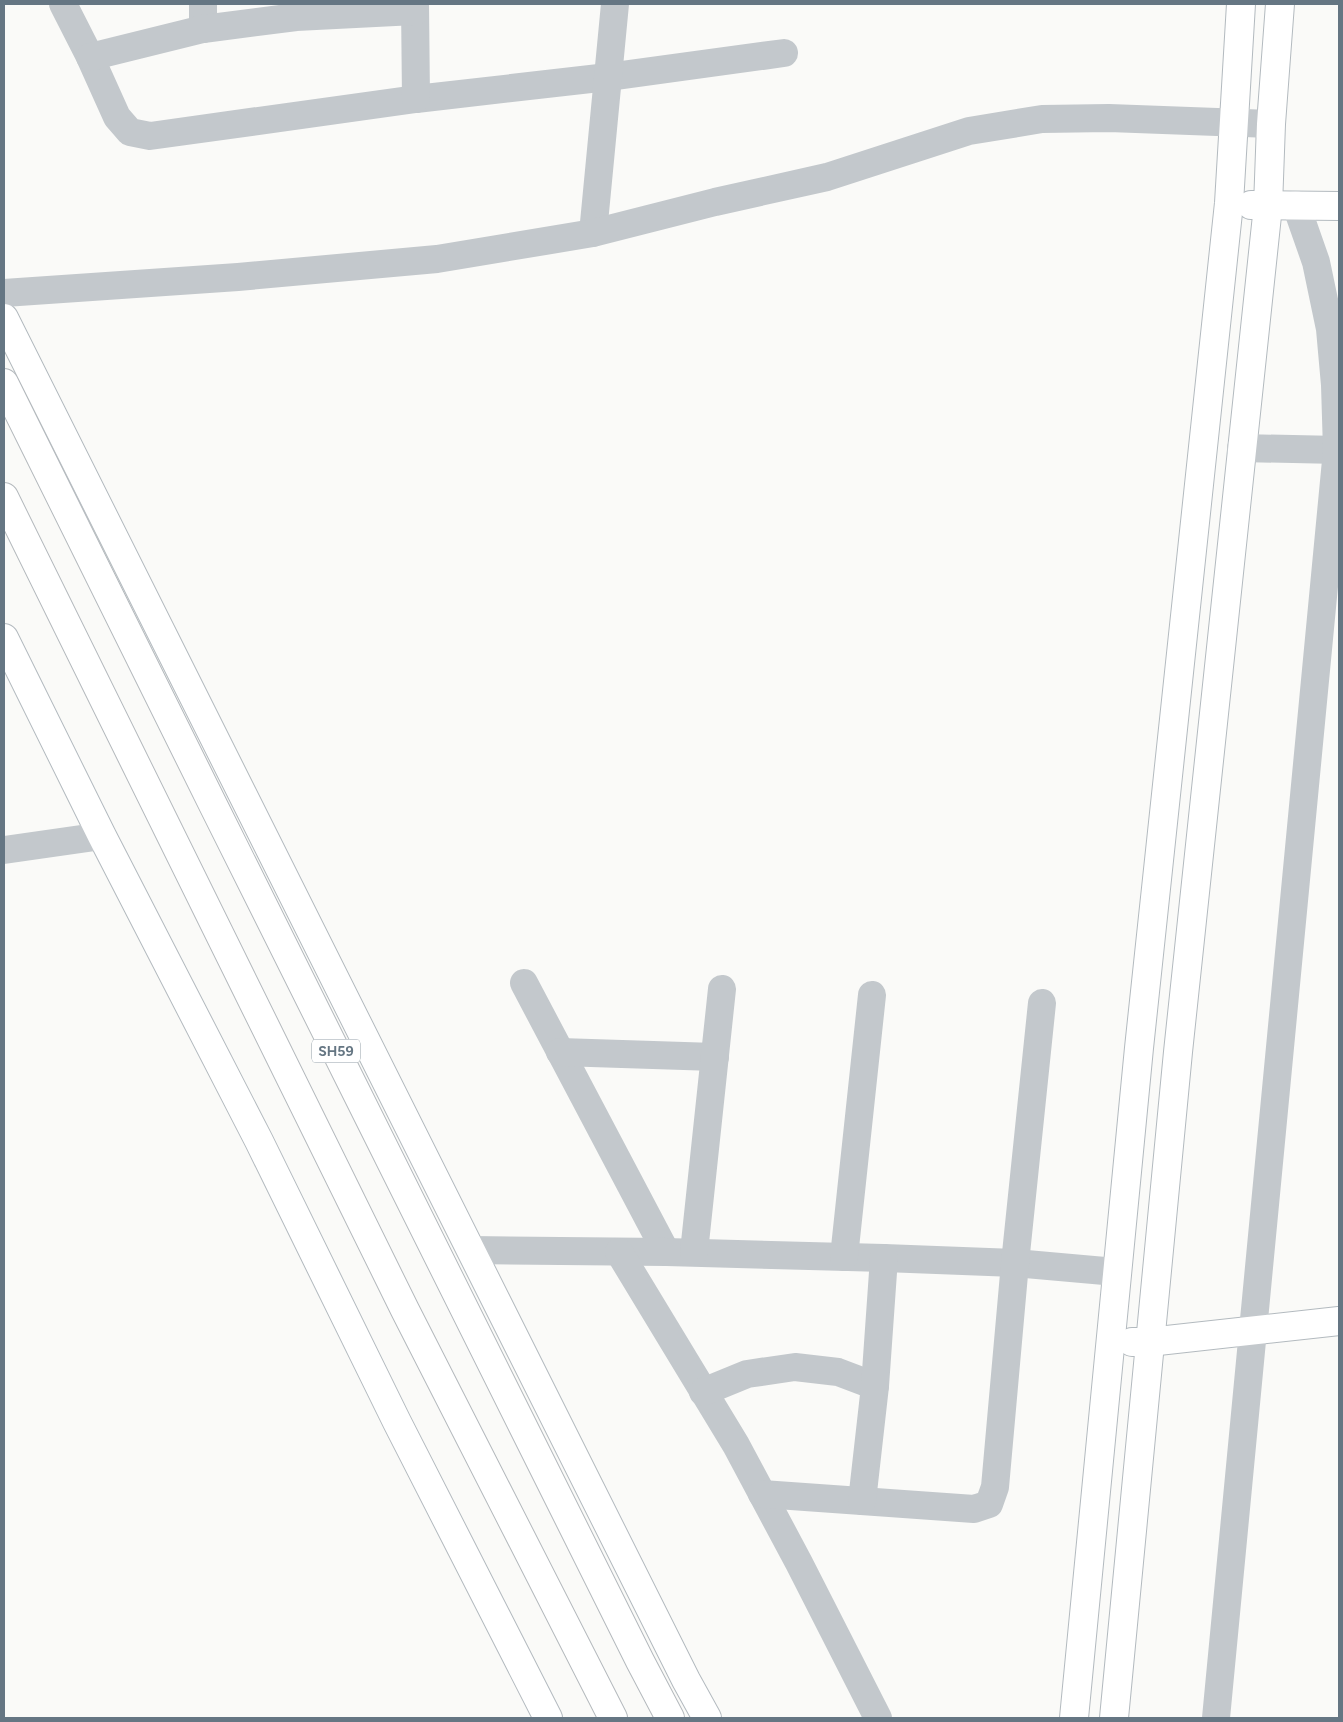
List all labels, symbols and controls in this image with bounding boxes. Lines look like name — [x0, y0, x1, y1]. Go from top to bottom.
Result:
road number: SH59 — [312, 1040, 360, 1062]

